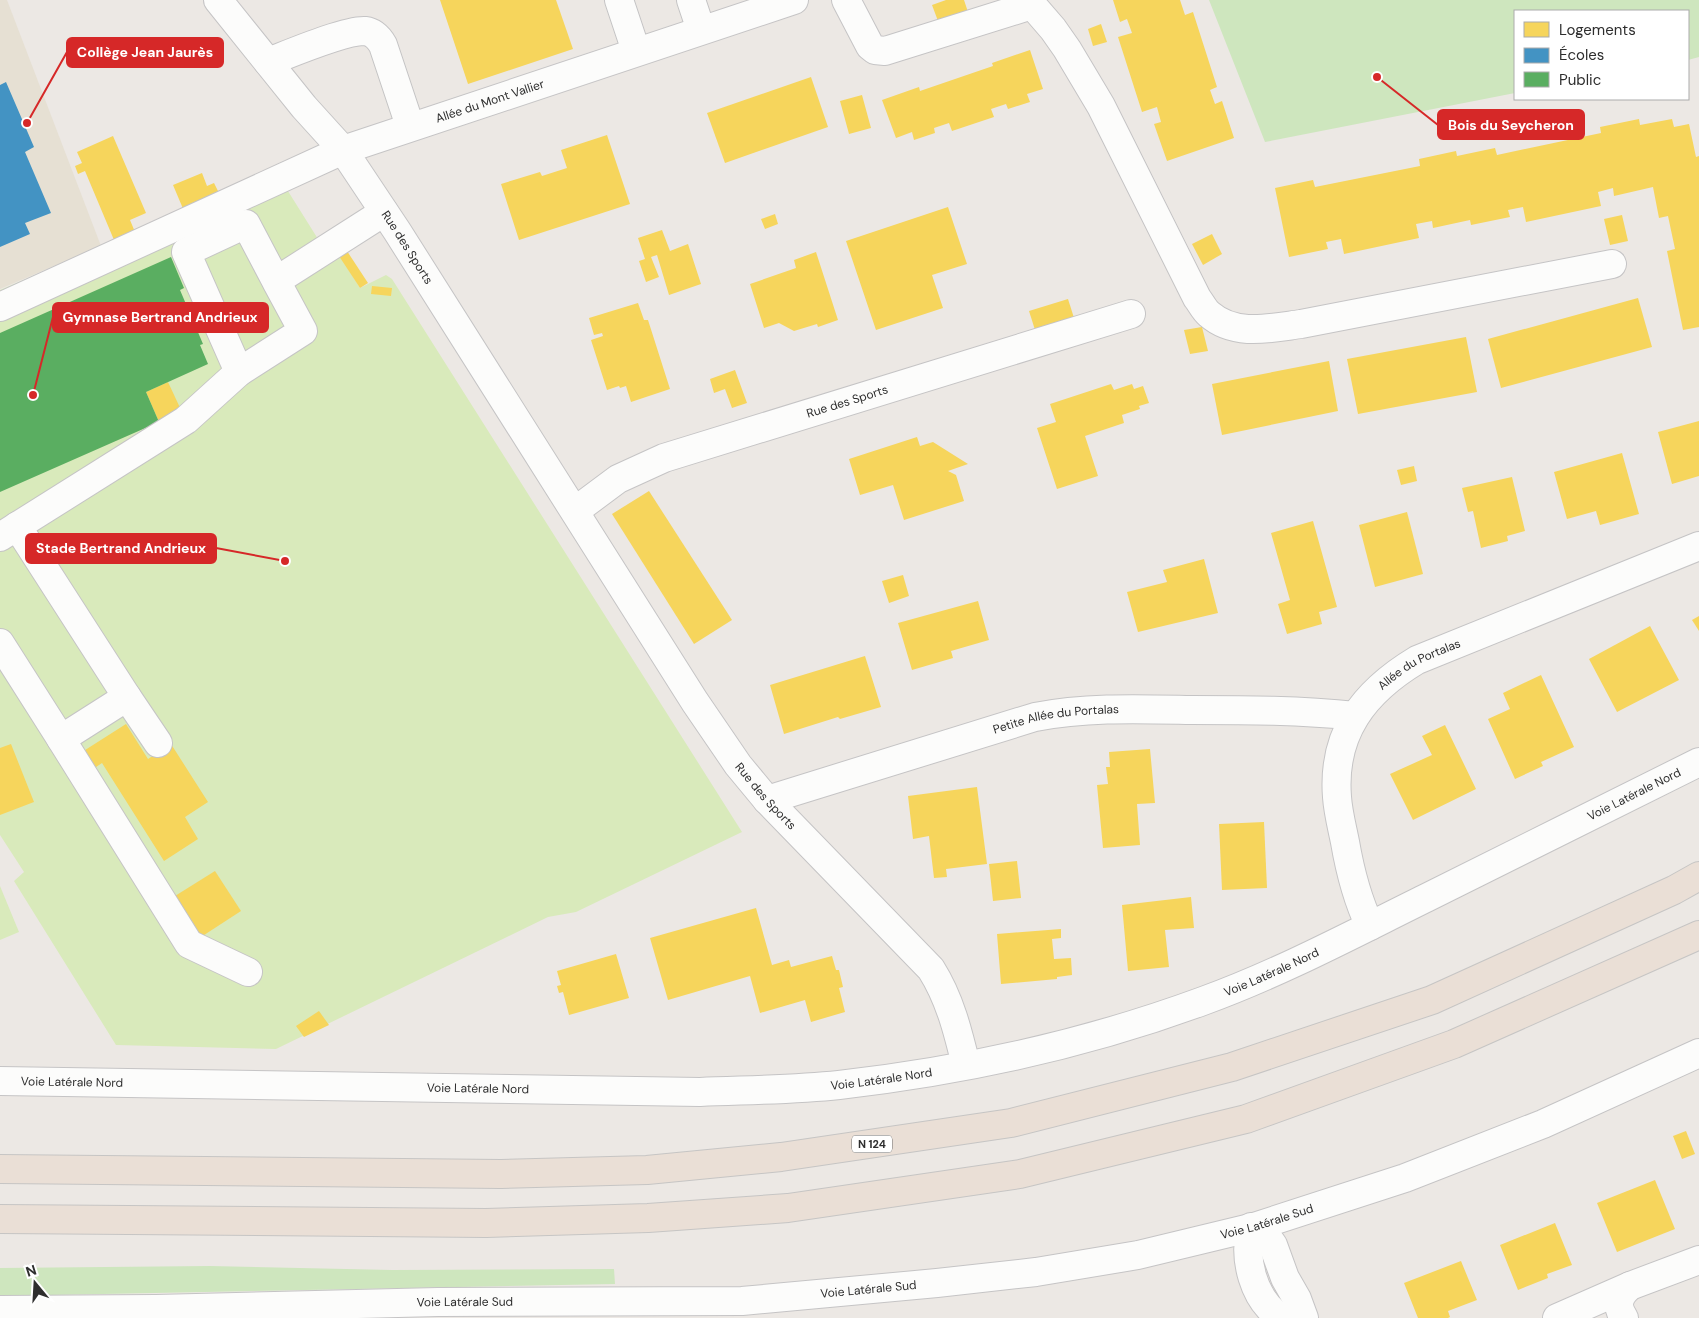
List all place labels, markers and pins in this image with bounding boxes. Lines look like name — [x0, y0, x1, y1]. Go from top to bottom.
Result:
callout: Collège Jean Jaurès — [67, 38, 223, 67]
callout: Bois du Seycheron — [1438, 110, 1584, 139]
callout: Gymnase Bertrand Andrieux — [53, 303, 268, 332]
callout: Stade Bertrand Andrieux — [26, 534, 216, 563]

